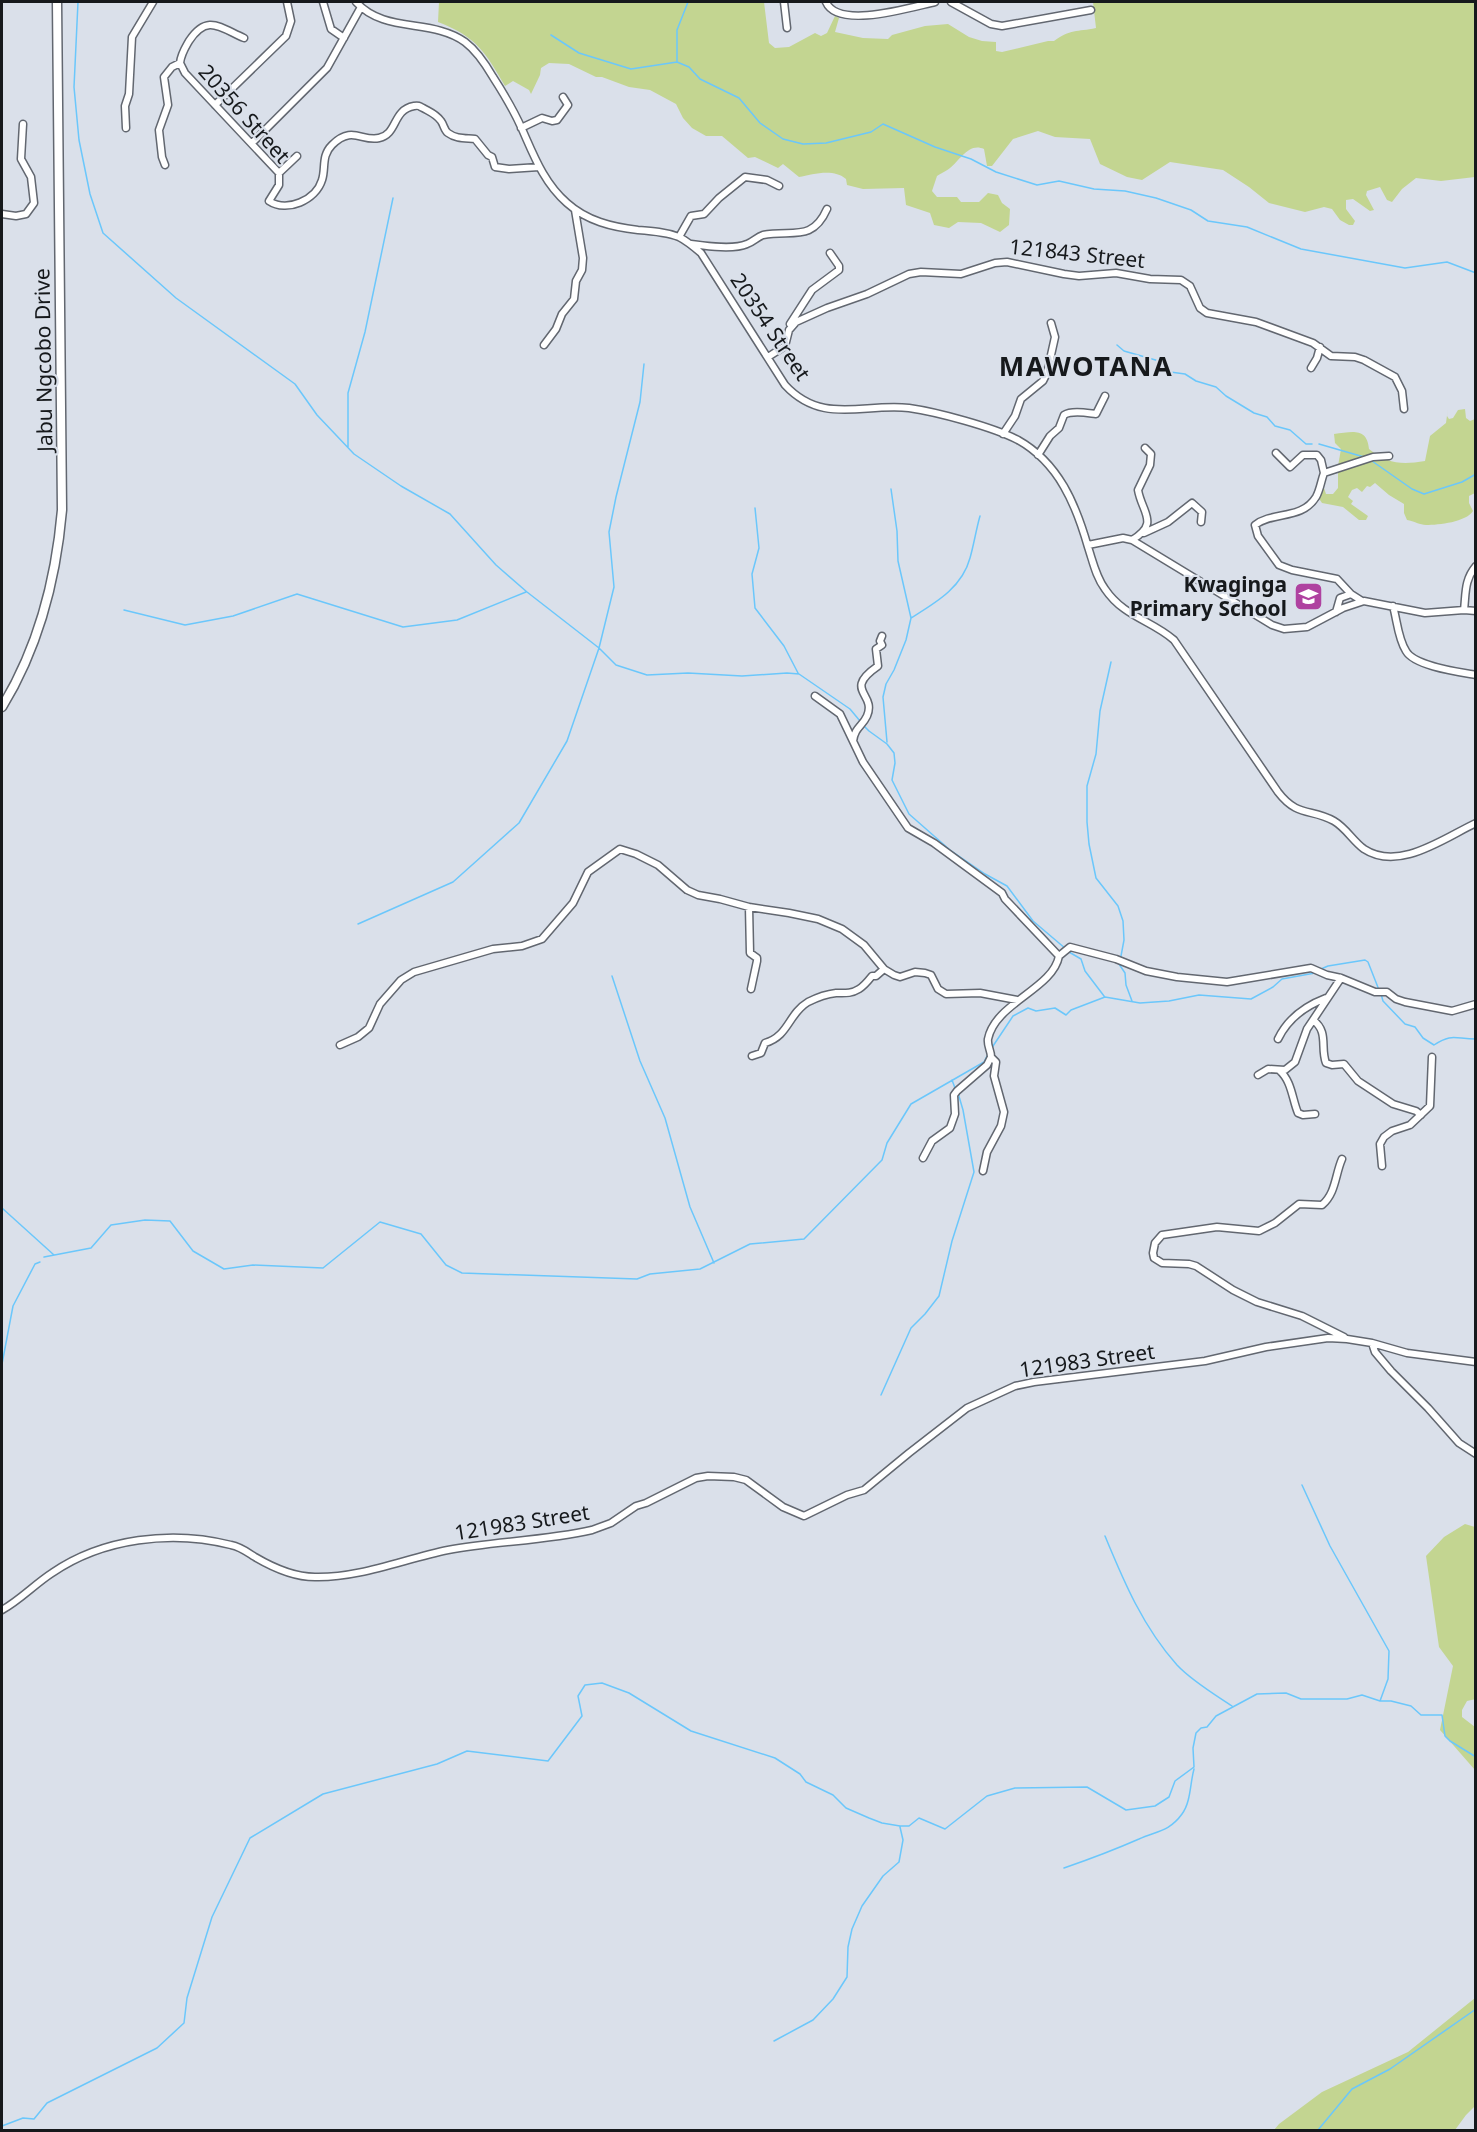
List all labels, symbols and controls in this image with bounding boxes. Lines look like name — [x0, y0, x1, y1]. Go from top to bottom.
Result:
street label: 20356 Street — [193, 58, 297, 169]
street label: 121843 Street — [1008, 232, 1147, 274]
street label: 20354 Street — [725, 267, 817, 386]
street label: Jabu Ngcobo Drive — [27, 268, 59, 454]
district label: MAWOTANA — [999, 347, 1173, 384]
place label: Kwaginga Primary School — [1130, 570, 1287, 622]
school or university icon: Kwaginga Primary School — [1292, 581, 1324, 613]
street label: 121983 Street — [1017, 1337, 1157, 1383]
street label: 121983 Street — [452, 1497, 592, 1546]

